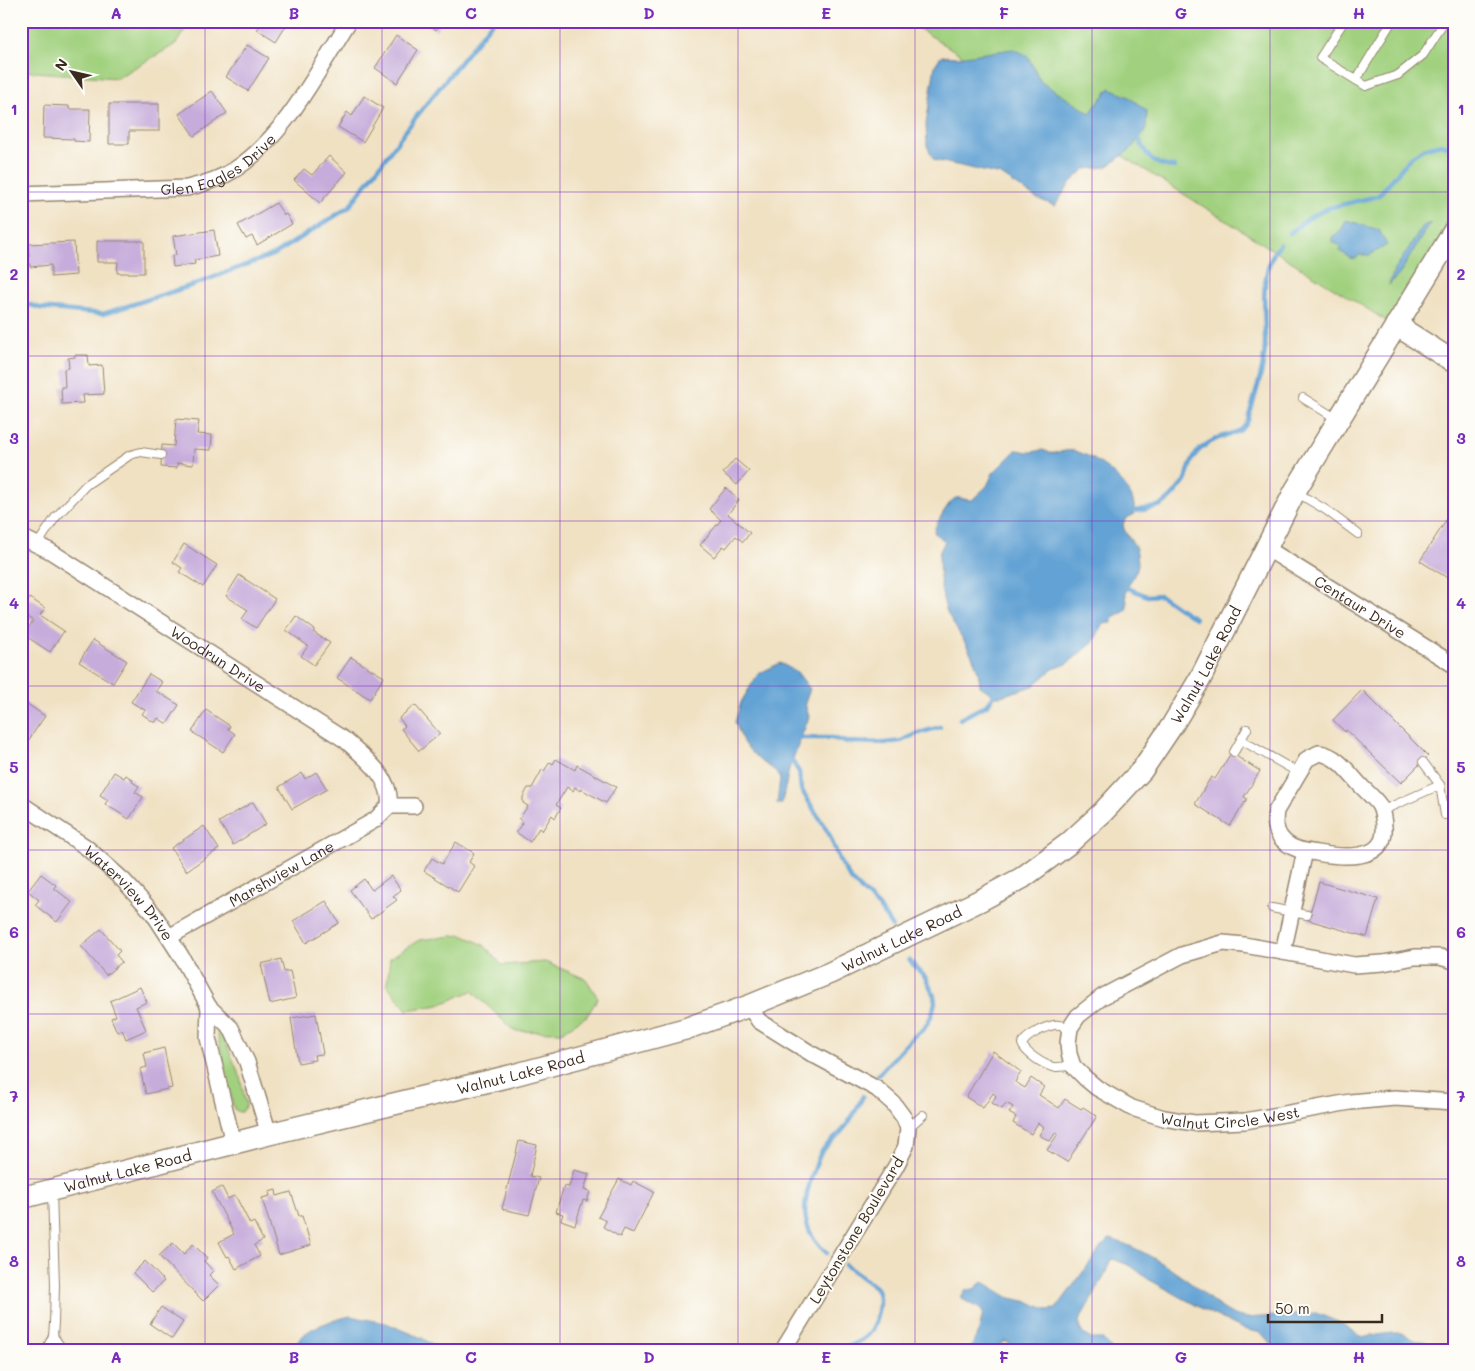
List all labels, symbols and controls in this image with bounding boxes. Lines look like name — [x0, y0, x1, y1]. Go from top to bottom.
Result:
text: A — [110, 2, 122, 23]
text: B — [289, 2, 299, 23]
text: C — [465, 2, 477, 23]
text: D — [643, 2, 655, 23]
text: E — [821, 2, 831, 23]
text: F — [999, 2, 1009, 23]
text: G — [1175, 2, 1187, 23]
text: H — [1353, 2, 1365, 23]
north arrow — [48, 48, 98, 98]
text: N — [50, 55, 72, 74]
text: 1 — [10, 98, 18, 119]
text: 1 — [1457, 98, 1465, 119]
street label: Glen Eagles Drive — [160, 129, 280, 199]
text: 2 — [10, 263, 19, 284]
text: 2 — [1457, 263, 1466, 284]
text: 3 — [9, 427, 19, 448]
text: 3 — [1456, 427, 1466, 448]
street label: Centaur Drive — [1311, 571, 1410, 643]
text: 4 — [9, 592, 19, 613]
text: 4 — [1456, 592, 1466, 613]
street label: Walnut Lake Road — [1166, 602, 1245, 727]
street label: Woodrun Drive — [167, 621, 270, 697]
text: 5 — [9, 756, 19, 777]
text: 5 — [1456, 756, 1466, 777]
street label: Marshview Lane — [225, 836, 337, 911]
street label: Waterview Drive — [80, 840, 178, 944]
street label: Walnut Lake Road — [838, 901, 965, 976]
text: 6 — [9, 921, 19, 942]
text: 6 — [1456, 921, 1466, 942]
street label: Walnut Lake Road — [455, 1047, 586, 1098]
text: 7 — [10, 1085, 19, 1106]
text: 7 — [1457, 1085, 1466, 1106]
street label: Walnut Circle West — [1159, 1101, 1301, 1133]
street label: Walnut Lake Road — [62, 1144, 193, 1197]
street label: Leytonstone Boulevard — [804, 1153, 908, 1307]
text: 8 — [9, 1250, 19, 1271]
text: 8 — [1456, 1250, 1466, 1271]
scale bar — [1268, 1291, 1381, 1323]
text: 50 m — [1275, 1298, 1310, 1318]
text: A — [110, 1346, 122, 1367]
text: B — [289, 1346, 299, 1367]
text: C — [465, 1346, 477, 1367]
text: D — [643, 1346, 655, 1367]
text: E — [821, 1346, 831, 1367]
text: F — [999, 1346, 1009, 1367]
text: G — [1175, 1346, 1187, 1367]
text: H — [1353, 1346, 1365, 1367]

